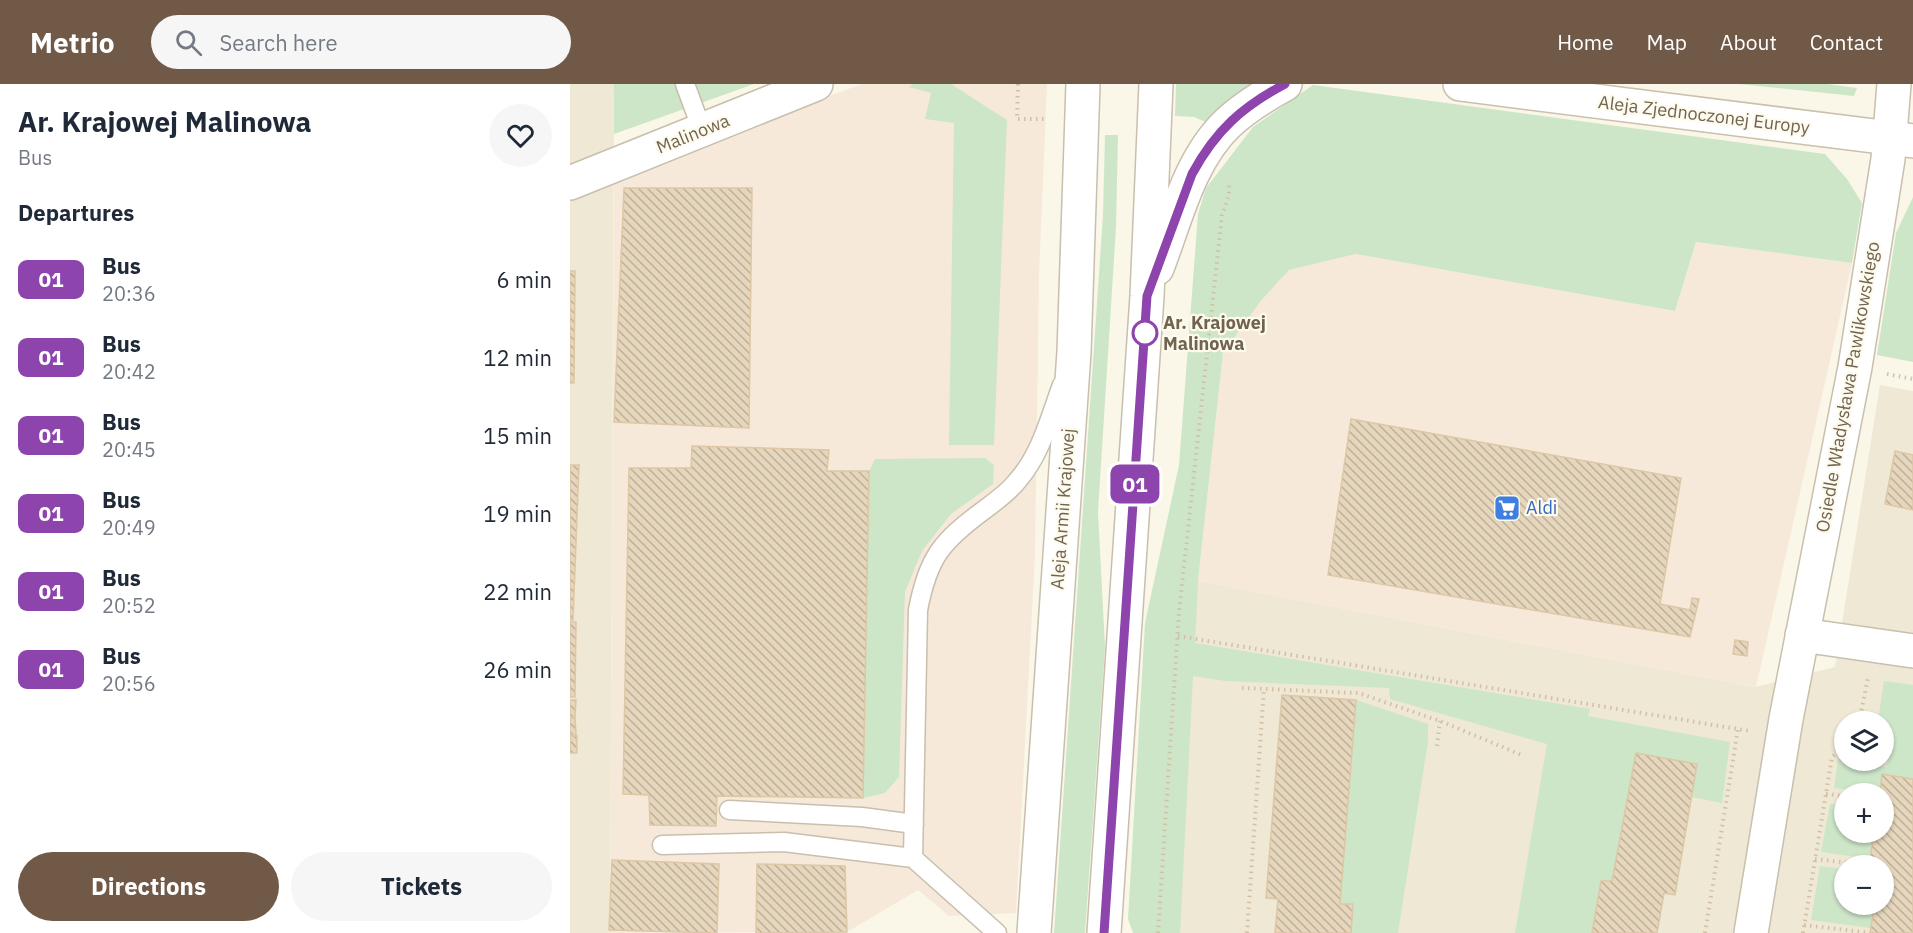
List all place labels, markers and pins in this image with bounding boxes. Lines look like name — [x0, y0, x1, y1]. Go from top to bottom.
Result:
place label: Ar. Krajowej Malinowa — [1163, 311, 1266, 355]
marker: Ar. Krajowej Malinowa — [1132, 320, 1158, 346]
supermarket icon: Aldi — [1492, 493, 1522, 523]
place label: Aldi — [1526, 496, 1557, 519]

